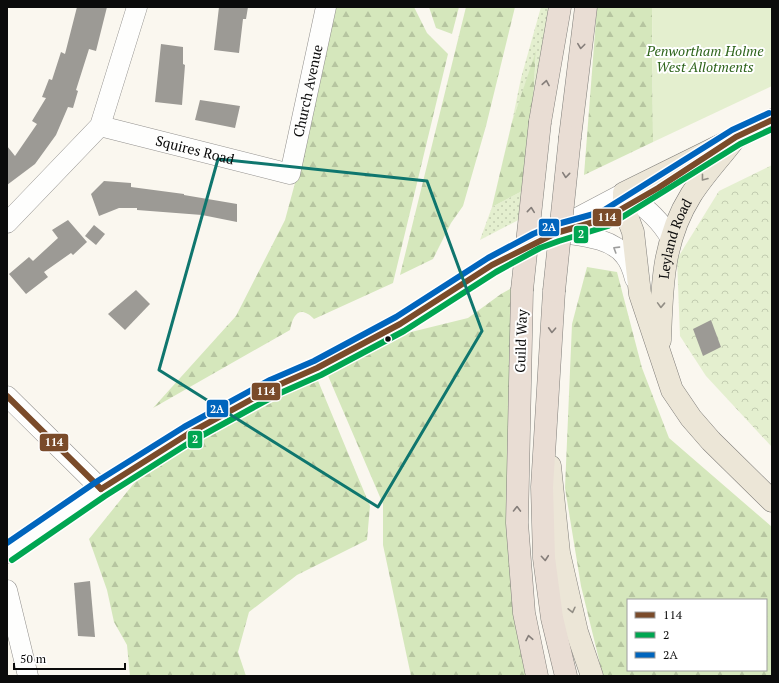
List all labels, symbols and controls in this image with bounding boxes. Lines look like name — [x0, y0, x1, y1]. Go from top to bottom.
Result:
park label: Penwortham Holme West Allotments — [645, 41, 764, 76]
street label: Church Avenue — [288, 43, 327, 139]
one-way arrow — [577, 43, 586, 49]
one-way arrow — [542, 80, 550, 86]
street label: Squires Road — [154, 130, 237, 169]
one-way arrow — [562, 172, 571, 178]
one-way arrow — [701, 174, 708, 181]
street label: Leyland Road — [654, 195, 696, 280]
one-way arrow — [526, 206, 535, 213]
line badge: 114 — [592, 208, 622, 227]
text: 114 — [598, 210, 617, 224]
line badge: 2A — [538, 218, 560, 237]
text: 2A — [542, 220, 557, 234]
line badge: 2 — [573, 225, 589, 244]
text: 2 — [578, 227, 584, 241]
one-way arrow — [613, 246, 620, 254]
one-way arrow — [657, 302, 666, 308]
street label: Guild Way — [510, 308, 531, 373]
one-way arrow — [548, 327, 556, 333]
unlabelled marker — [383, 334, 393, 344]
line badge: 114 — [251, 382, 281, 401]
text: 114 — [257, 384, 276, 398]
line badge: 2A — [206, 399, 229, 418]
text: 2A — [210, 402, 225, 416]
line badge: 2 — [187, 430, 203, 449]
text: 2 — [192, 432, 198, 446]
line badge: 114 — [39, 433, 69, 452]
text: 114 — [45, 435, 64, 449]
one-way arrow — [513, 506, 521, 512]
one-way arrow — [540, 555, 549, 561]
legend — [627, 599, 767, 671]
one-way arrow — [568, 606, 576, 613]
text: 114 — [663, 607, 683, 622]
text: 2 — [663, 627, 669, 642]
one-way arrow — [525, 635, 534, 641]
scale bar — [14, 645, 125, 671]
text: 2A — [663, 647, 678, 662]
text: 50 m — [20, 651, 47, 666]

